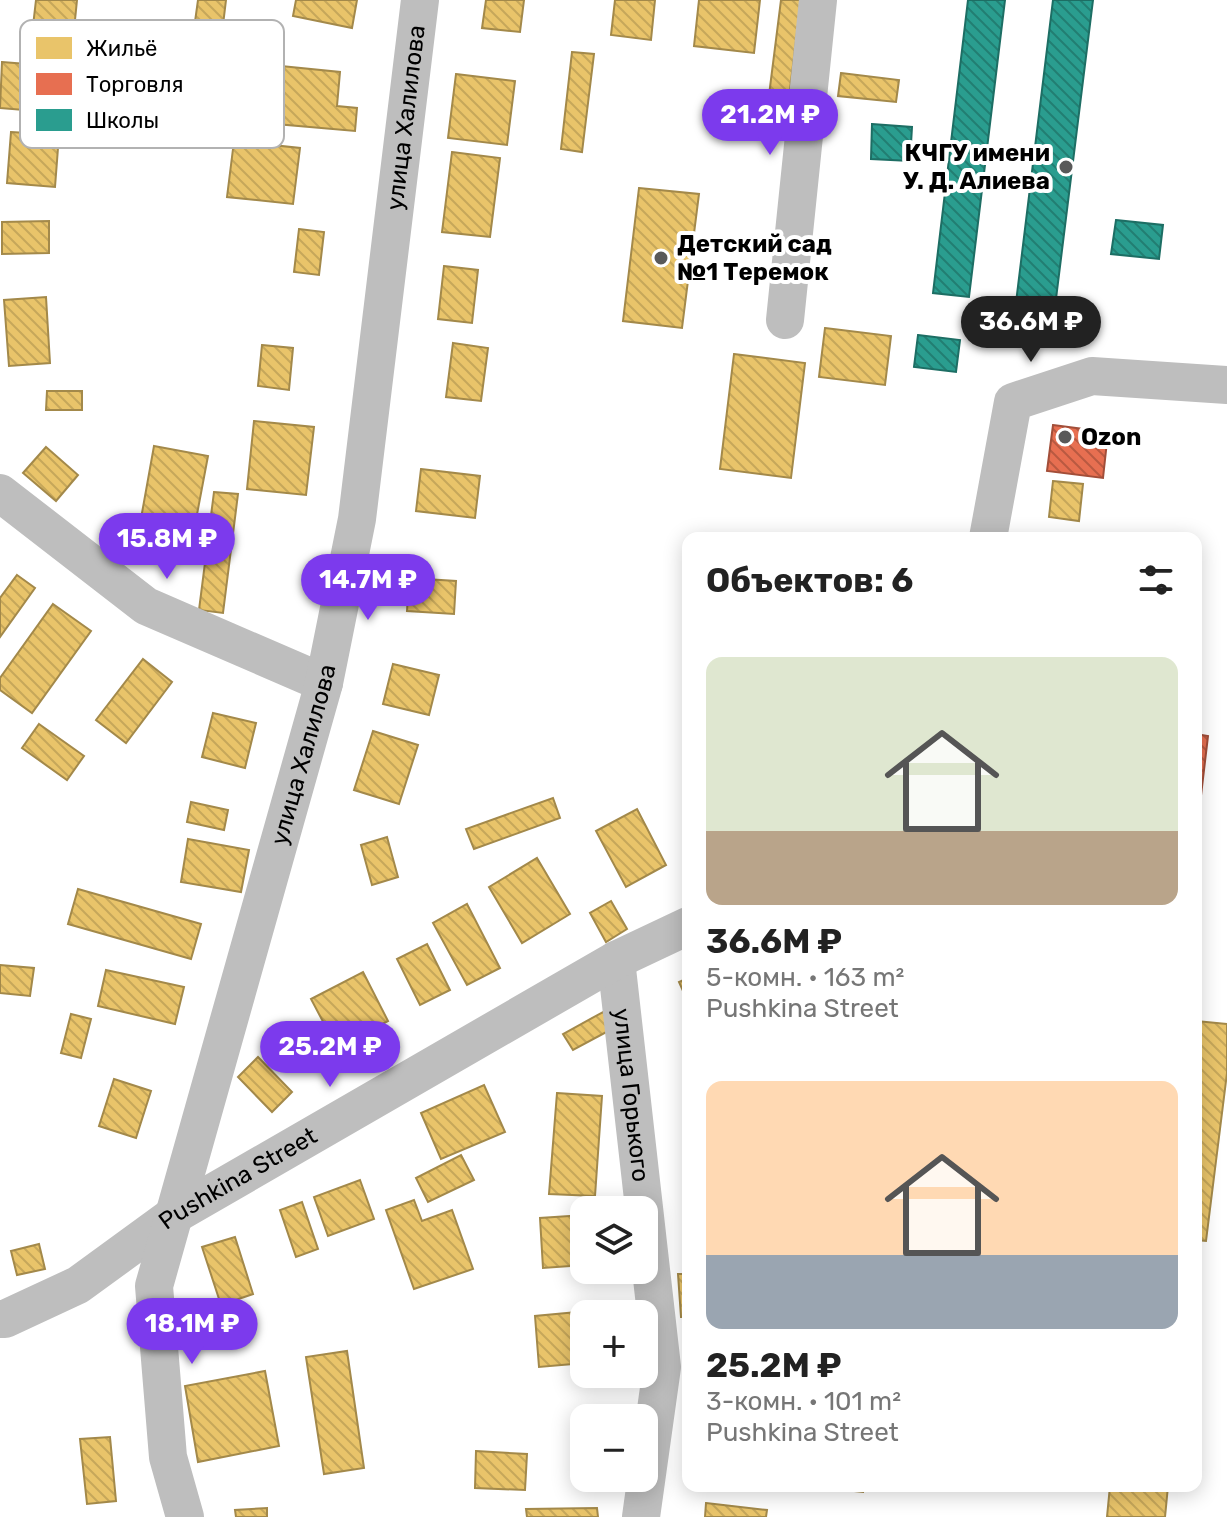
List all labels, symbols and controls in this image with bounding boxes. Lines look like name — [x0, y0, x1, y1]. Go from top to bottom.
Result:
legend — [20, 20, 284, 148]
street label: улица Халилова — [381, 23, 431, 212]
text: Жильё — [86, 35, 157, 62]
text: Торговля — [86, 71, 183, 98]
pin: 21.2M ₽ — [696, 89, 844, 157]
text: 21.2M ₽ — [720, 99, 820, 130]
text: Школы — [86, 107, 159, 134]
place label: КЧГУ имени У. Д. Алиева — [903, 139, 1050, 195]
marker: КЧГУ имени У. Д. Алиева — [1057, 158, 1075, 176]
place label: Детский сад №1 Теремок — [677, 230, 832, 286]
marker: Детский сад №1 Теремок — [652, 249, 670, 267]
pin: 36.6M ₽ — [957, 296, 1105, 364]
text: 36.6M ₽ — [979, 306, 1083, 337]
place label: Ozon — [1081, 423, 1141, 451]
marker: Ozon — [1056, 428, 1074, 446]
pin: 15.8M ₽ — [93, 513, 241, 581]
text: 15.8M ₽ — [117, 523, 217, 554]
pin: 14.7M ₽ — [294, 554, 442, 622]
icon: filters — [1134, 558, 1178, 602]
text: Объектов: 6 — [706, 560, 913, 601]
text: 14.7M ₽ — [319, 564, 417, 595]
street label: улица Халилова — [265, 662, 341, 848]
icon: home — [870, 709, 1014, 853]
text: 36.6M ₽ — [706, 921, 842, 962]
text: 5-комн. · 163 m² — [706, 962, 904, 993]
text: Pushkina Street — [706, 993, 899, 1024]
street label: улица Горького — [608, 1007, 655, 1183]
pin: 25.2M ₽ — [256, 1021, 404, 1089]
text: 25.2M ₽ — [278, 1031, 382, 1062]
street label: Pushkina Street — [153, 1122, 322, 1235]
icon: home — [870, 1133, 1014, 1277]
map controls — [570, 1196, 658, 1492]
button: layers — [570, 1196, 658, 1284]
pin: 18.1M ₽ — [118, 1298, 266, 1366]
button: + — [570, 1300, 658, 1388]
text: 18.1M ₽ — [145, 1308, 239, 1339]
text: 25.2M ₽ — [706, 1345, 842, 1386]
text: 3-комн. · 101 m² — [706, 1386, 901, 1417]
button: − — [570, 1404, 658, 1492]
text: Pushkina Street — [706, 1417, 899, 1448]

